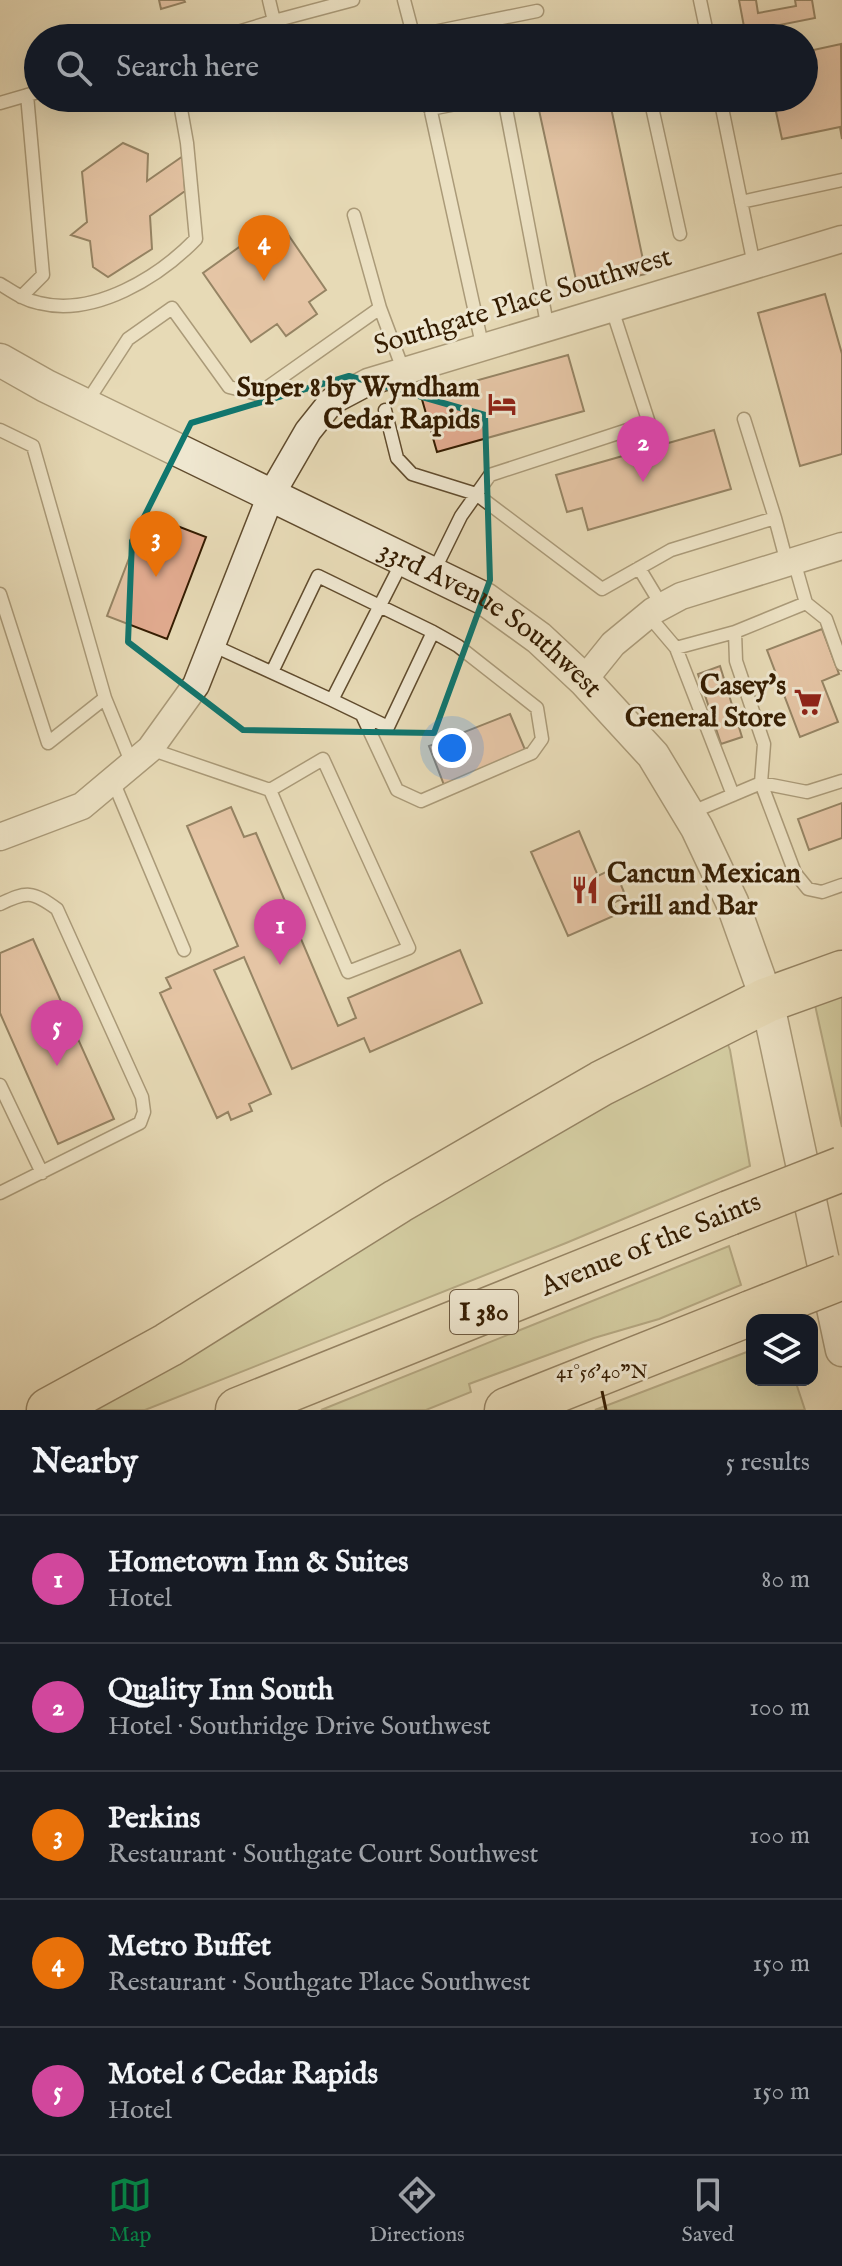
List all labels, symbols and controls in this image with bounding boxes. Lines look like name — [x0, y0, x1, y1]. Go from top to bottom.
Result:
search box — [24, 24, 818, 112]
icon: search — [52, 46, 96, 90]
text: Search here — [116, 49, 259, 87]
pin: 4 — [238, 215, 290, 281]
street label: Southgate Place Southwest — [370, 240, 677, 364]
place label: Super 8 by Wyndham Cedar Rapids — [236, 371, 480, 438]
hotel icon: Super 8 by Wyndham Cedar Rapids — [487, 389, 517, 419]
pin: 2 — [617, 416, 669, 482]
pin: 3 — [130, 511, 182, 577]
street label: 33rd Avenue Southwest — [373, 533, 610, 706]
place label: Casey's General Store — [625, 669, 786, 736]
supermarket icon: Casey's General Store — [793, 687, 823, 717]
your location — [432, 728, 472, 768]
place label: Cancun Mexican Grill and Bar — [607, 857, 801, 924]
restaurant icon: Cancun Mexican Grill and Bar — [570, 875, 600, 905]
pin: 1 — [254, 899, 306, 965]
pin: 5 — [31, 1000, 83, 1066]
street label: Avenue of the Saints — [535, 1185, 766, 1306]
road number: I 380 — [450, 1290, 518, 1334]
map controls — [746, 1314, 818, 1386]
button: layers — [746, 1314, 818, 1386]
text: 41°56'40"N — [556, 1360, 648, 1385]
text: Nearby — [32, 1441, 138, 1484]
text: 5 results — [726, 1446, 810, 1479]
text: Hometown Inn & Suites — [108, 1544, 409, 1582]
text: 1 — [53, 1563, 63, 1596]
text: 80 m — [761, 1563, 810, 1596]
text: Hotel — [108, 1582, 172, 1615]
text: Quality Inn South — [108, 1672, 334, 1710]
text: 2 — [52, 1691, 64, 1724]
text: 100 m — [749, 1691, 810, 1724]
text: Hotel · Southridge Drive Southwest — [108, 1710, 491, 1743]
text: Perkins — [108, 1800, 200, 1838]
text: 3 — [53, 1819, 63, 1852]
text: 100 m — [749, 1819, 810, 1852]
text: Restaurant · Southgate Court Southwest — [108, 1838, 539, 1871]
text: Metro Buffet — [108, 1928, 271, 1966]
text: 4 — [52, 1947, 64, 1980]
text: 150 m — [752, 1947, 810, 1980]
text: Restaurant · Southgate Place Southwest — [108, 1966, 531, 1999]
text: Motel 6 Cedar Rapids — [108, 2056, 378, 2094]
text: 5 — [53, 2075, 63, 2108]
text: 150 m — [752, 2075, 810, 2108]
text: Hotel — [108, 2094, 172, 2127]
tab: Map — [108, 2173, 152, 2249]
tab: Directions — [369, 2173, 465, 2249]
tab: Saved — [682, 2173, 734, 2249]

